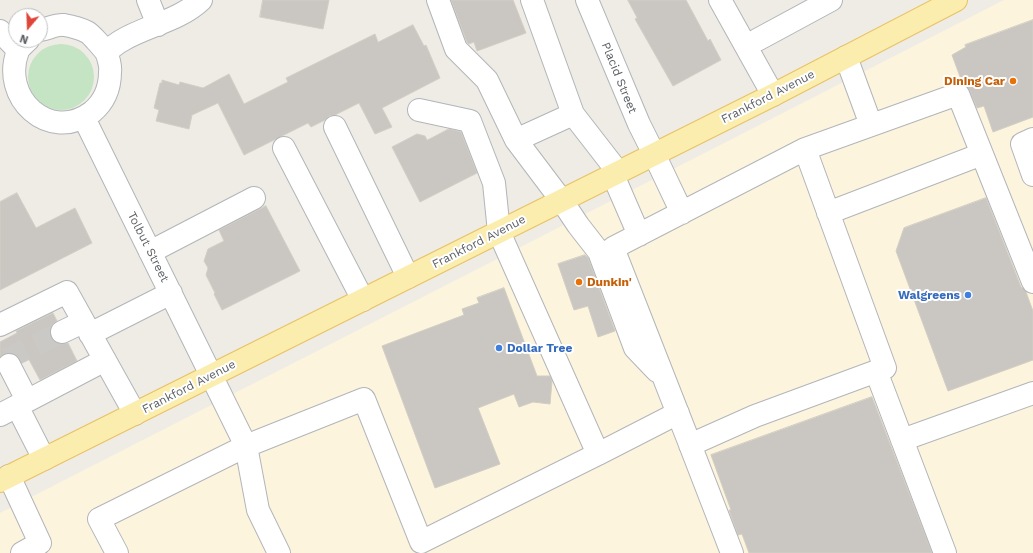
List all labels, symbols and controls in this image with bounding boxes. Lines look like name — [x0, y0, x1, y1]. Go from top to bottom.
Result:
north arrow — [8, 8, 48, 48]
text: N — [18, 31, 30, 46]
street label: Placid Street — [598, 40, 640, 116]
street label: Frankford Avenue — [719, 67, 817, 127]
place label: Dining Car — [944, 74, 1005, 88]
marker: Dining Car — [1008, 76, 1018, 86]
street label: Tolbut Street — [124, 209, 172, 285]
street label: Frankford Avenue — [430, 212, 528, 272]
place label: Dunkin' — [587, 275, 632, 289]
marker: Dunkin' — [574, 277, 584, 287]
place label: Walgreens — [898, 288, 960, 302]
marker: Walgreens — [963, 290, 973, 300]
place label: Dollar Tree — [507, 341, 572, 355]
marker: Dollar Tree — [494, 343, 504, 353]
street label: Frankford Avenue — [140, 357, 238, 417]

